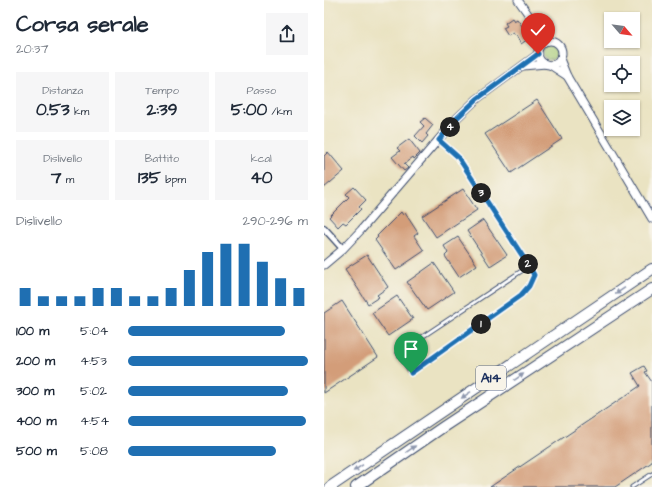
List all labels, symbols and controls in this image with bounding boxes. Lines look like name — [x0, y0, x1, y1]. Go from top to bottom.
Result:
text: Corsa serale — [16, 9, 149, 40]
north arrow — [604, 12, 640, 48]
map controls — [604, 12, 640, 136]
button: share — [266, 13, 308, 55]
pin — [521, 13, 555, 54]
icon: check — [527, 19, 549, 41]
text: 20:37 — [16, 40, 48, 58]
button: locate — [604, 56, 640, 92]
text: Distanza — [42, 83, 83, 98]
text: Tempo — [145, 83, 179, 98]
text: Passo — [246, 83, 276, 98]
text: 0.53 — [36, 98, 70, 122]
text: 2:39 — [147, 98, 177, 122]
text: 5:00 — [231, 98, 267, 122]
button: layers — [604, 100, 640, 136]
text: km — [70, 104, 89, 119]
text: /km — [267, 104, 292, 119]
pin: 4 — [440, 117, 460, 137]
text: 4 — [446, 119, 454, 134]
text: Dislivello — [43, 151, 82, 166]
text: Battito — [145, 151, 179, 166]
text: kcal — [251, 151, 272, 166]
text: 7 — [51, 166, 61, 190]
text: 135 — [138, 166, 161, 190]
text: 40 — [250, 166, 272, 190]
text: m — [61, 172, 74, 187]
text: bpm — [161, 172, 186, 187]
pin: 3 — [471, 183, 491, 203]
text: 3 — [478, 185, 484, 200]
text: Dislivello — [16, 212, 62, 230]
text: 290–296 m — [243, 212, 308, 230]
pin: 2 — [518, 254, 538, 274]
text: 2 — [525, 256, 531, 271]
one-way arrow — [614, 287, 625, 295]
pin: 1 — [471, 314, 491, 334]
text: 1 — [480, 316, 482, 331]
text: 100 m — [16, 322, 49, 340]
text: 5:04 — [80, 322, 108, 340]
pin — [394, 332, 428, 373]
icon: arrive — [400, 338, 422, 360]
text: 200 m — [16, 352, 55, 370]
text: 4:53 — [80, 352, 107, 370]
road number: A14 — [476, 366, 506, 390]
one-way arrow — [514, 373, 524, 381]
text: 300 m — [16, 382, 54, 400]
text: 5:02 — [80, 382, 107, 400]
one-way arrow — [460, 391, 471, 399]
text: 400 m — [16, 412, 57, 430]
text: 4:54 — [80, 412, 109, 430]
text: 500 m — [16, 442, 57, 460]
text: 5:08 — [80, 442, 108, 460]
one-way arrow — [406, 445, 416, 453]
one-way arrow — [353, 464, 363, 472]

